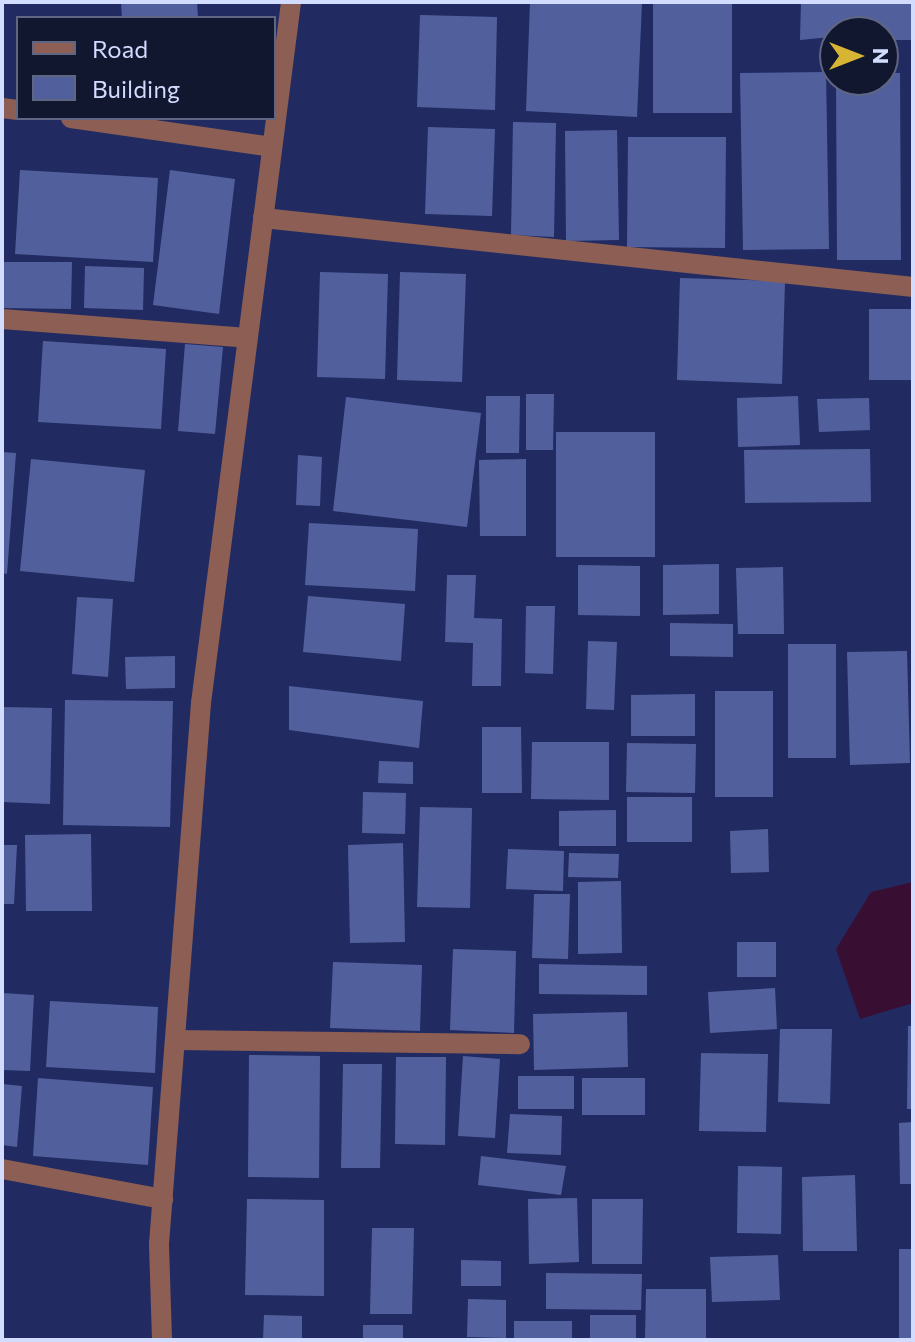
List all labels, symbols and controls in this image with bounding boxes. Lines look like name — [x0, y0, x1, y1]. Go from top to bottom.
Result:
legend — [16, 16, 276, 120]
north arrow — [819, 16, 899, 96]
text: Road — [92, 34, 148, 63]
text: N — [868, 48, 895, 64]
text: Building — [92, 74, 180, 103]

